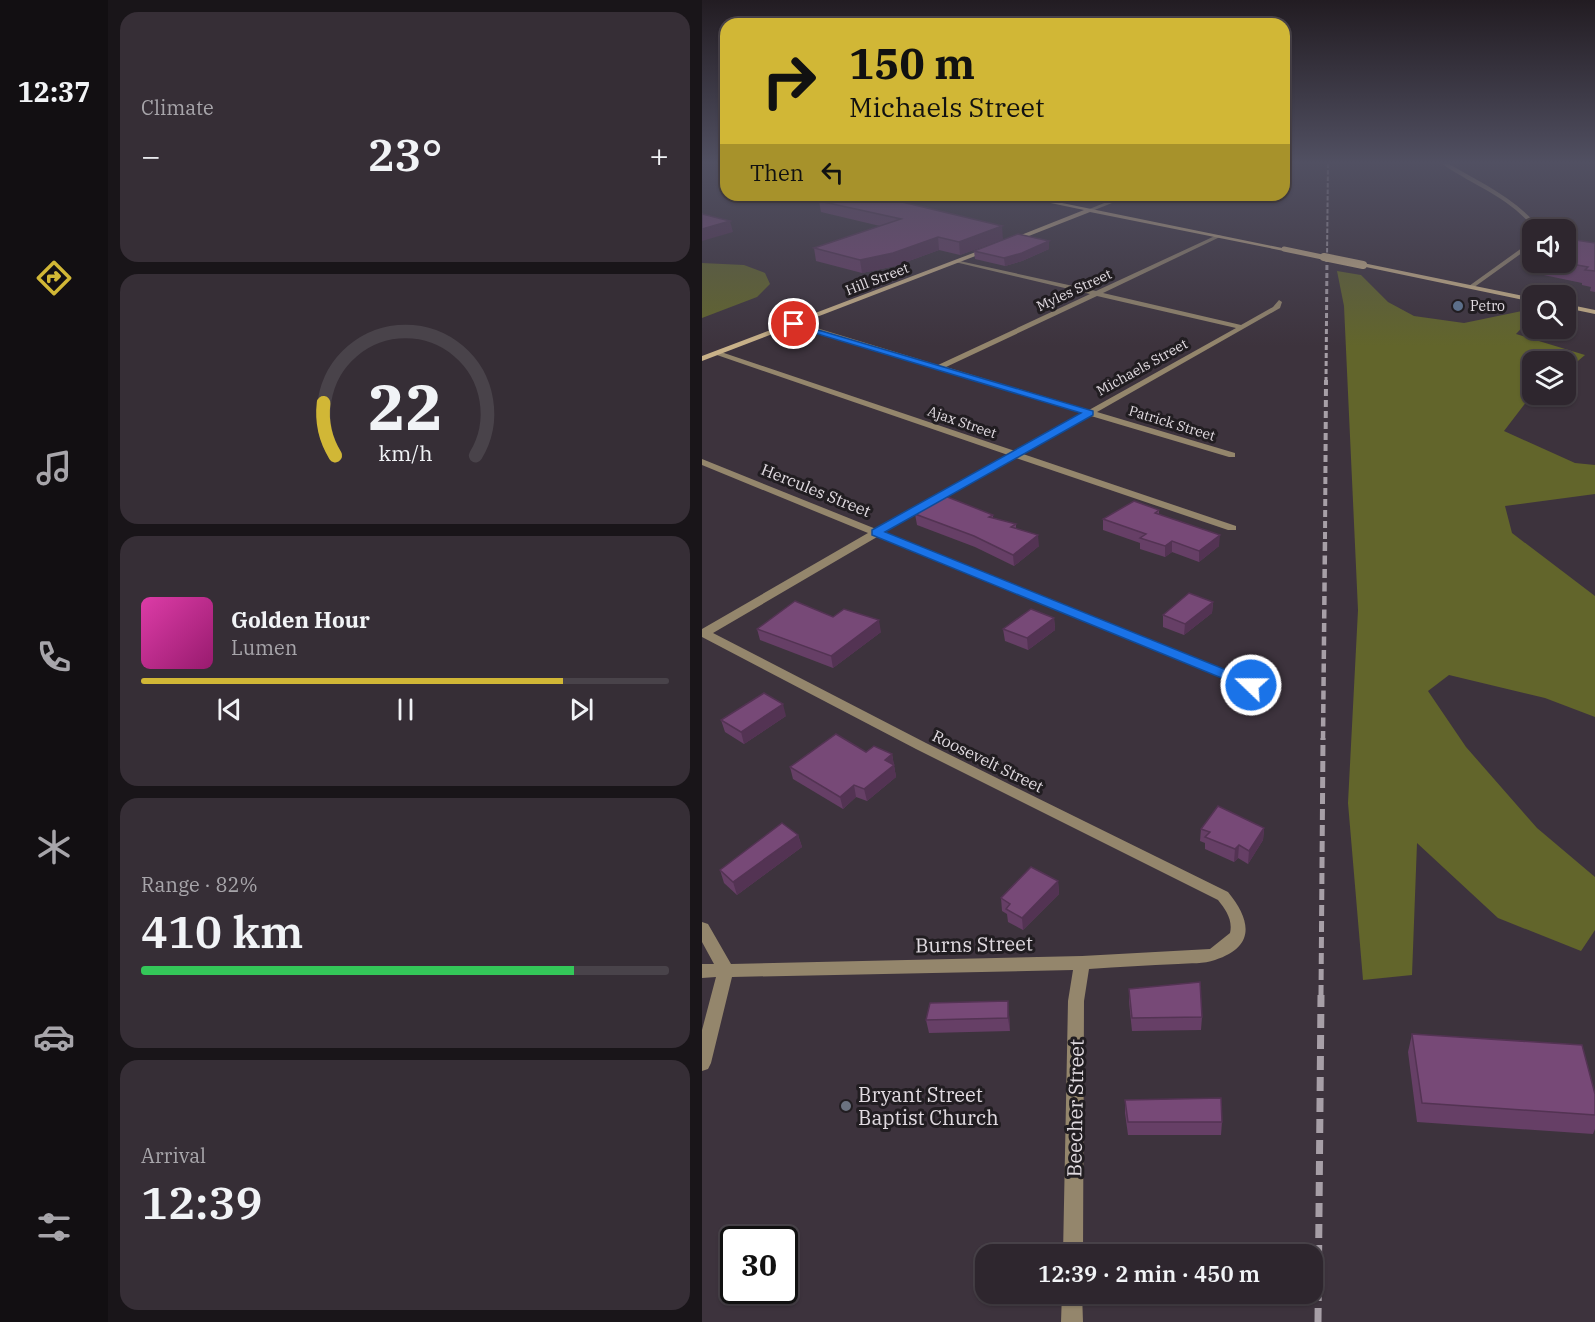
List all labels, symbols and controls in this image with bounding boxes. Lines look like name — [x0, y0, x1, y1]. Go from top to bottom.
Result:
text: 150 m — [849, 36, 975, 91]
icon: right — [750, 42, 828, 120]
text: 12:37 — [18, 74, 90, 109]
text: Michaels Street — [849, 89, 1044, 124]
text: Climate — [141, 94, 214, 121]
text: 23° — [367, 125, 443, 183]
text: − — [141, 134, 161, 177]
text: + — [649, 134, 669, 177]
icon: left — [816, 156, 849, 189]
text: Then — [750, 158, 804, 187]
map controls — [1522, 219, 1576, 405]
button: sound — [1522, 219, 1576, 273]
icon: directions — [33, 257, 75, 299]
street label: Hill Street — [843, 259, 911, 299]
street label: Myles Street — [1034, 265, 1114, 315]
button: search — [1522, 285, 1576, 339]
place label: Petro — [1470, 297, 1505, 315]
pin — [768, 298, 819, 349]
marker: Petro — [1451, 299, 1465, 313]
icon: arrive — [777, 307, 810, 340]
street label: Michaels Street — [1093, 335, 1191, 399]
button: layers — [1522, 351, 1576, 405]
text: 22 — [368, 366, 442, 447]
street label: Patrick Street — [1127, 401, 1218, 445]
street label: Ajax Street — [925, 402, 999, 442]
text: km/h — [378, 439, 432, 467]
icon: music — [33, 447, 75, 489]
street label: Hercules Street — [758, 459, 874, 521]
text: Golden Hour — [231, 605, 370, 634]
text: Lumen — [231, 634, 298, 661]
icon: phone — [33, 636, 75, 678]
position arrow — [1219, 653, 1283, 717]
icon: previous — [213, 693, 246, 726]
icon: pause — [389, 693, 422, 726]
icon: next — [565, 693, 598, 726]
street label: Roosevelt Street — [929, 725, 1047, 797]
icon: climate — [33, 826, 75, 868]
text: Range · 82% — [141, 871, 258, 898]
text: 410 km — [141, 902, 303, 960]
street label: Burns Street — [915, 929, 1033, 959]
icon: car — [33, 1016, 75, 1058]
street label: Beecher Street — [1060, 1039, 1090, 1177]
place label: Bryant Street Baptist Church — [858, 1081, 999, 1131]
marker: Bryant Street Baptist Church — [839, 1099, 853, 1113]
text: Arrival — [141, 1142, 206, 1169]
text: 12:39 — [141, 1173, 262, 1231]
icon: filters — [33, 1206, 75, 1248]
speed limit sign: 30 — [720, 1226, 798, 1304]
text: 12:39 · 2 min · 450 m — [1038, 1259, 1260, 1288]

